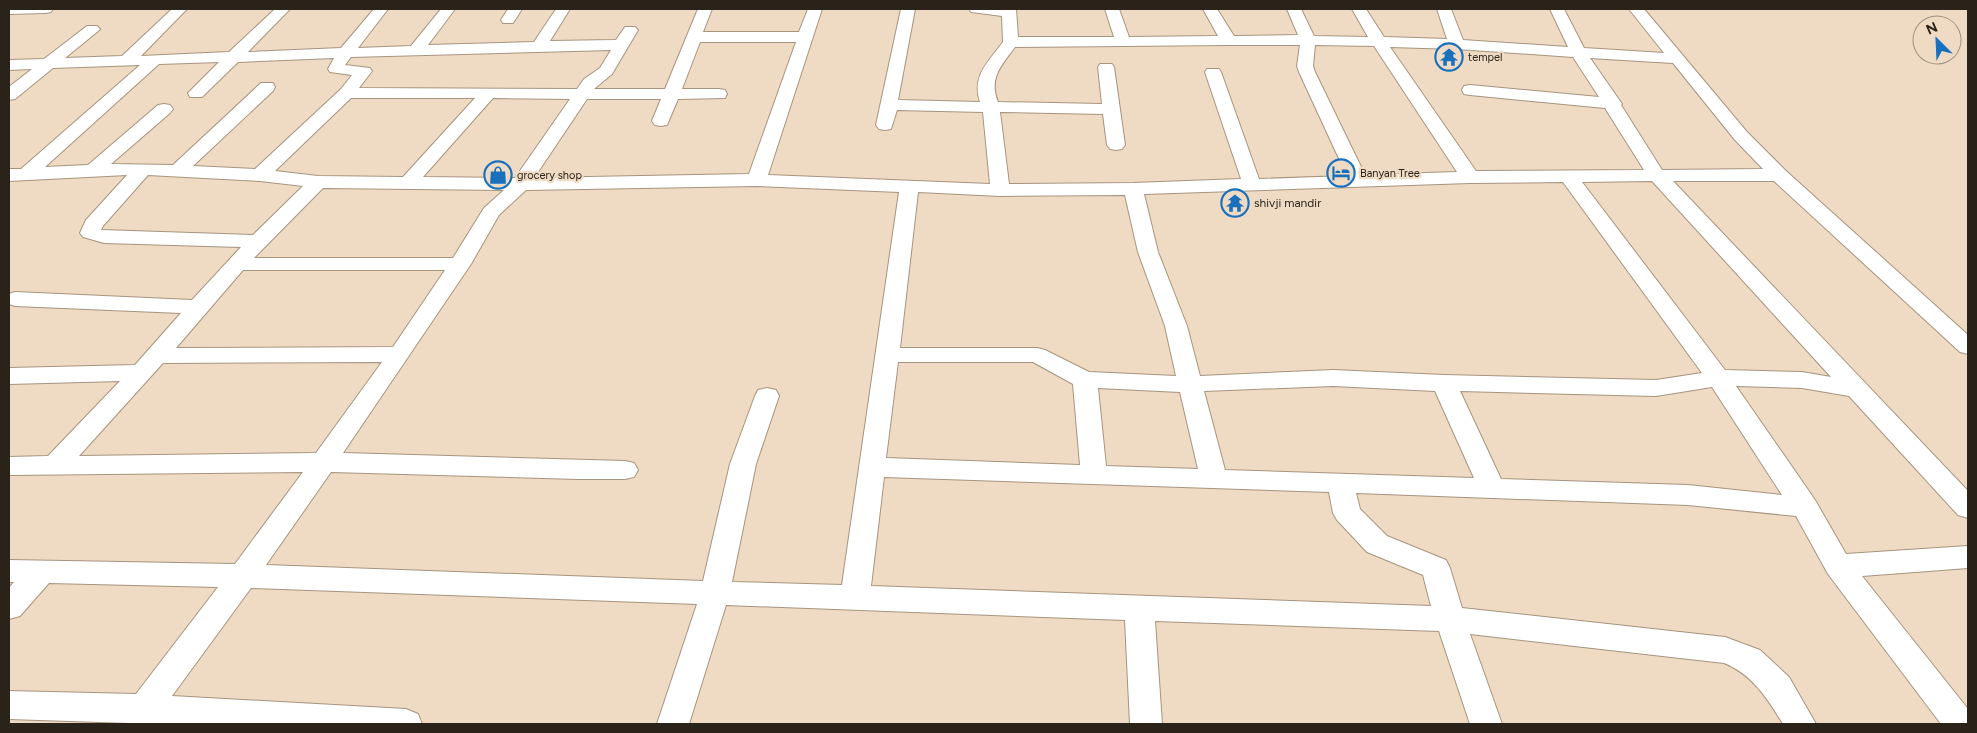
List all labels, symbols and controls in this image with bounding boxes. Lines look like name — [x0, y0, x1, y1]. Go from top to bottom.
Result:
north arrow — [1912, 15, 1962, 65]
text: N — [1924, 19, 1940, 39]
temple icon: tempel — [1434, 42, 1464, 72]
place label: tempel — [1468, 51, 1502, 64]
hotel icon: Banyan Tree — [1326, 158, 1356, 188]
shop icon: grocery shop — [483, 160, 513, 190]
place label: Banyan Tree — [1360, 167, 1420, 180]
place label: grocery shop — [517, 169, 582, 182]
temple icon: shivji mandir — [1220, 188, 1250, 218]
place label: shivji mandir — [1254, 196, 1321, 210]

